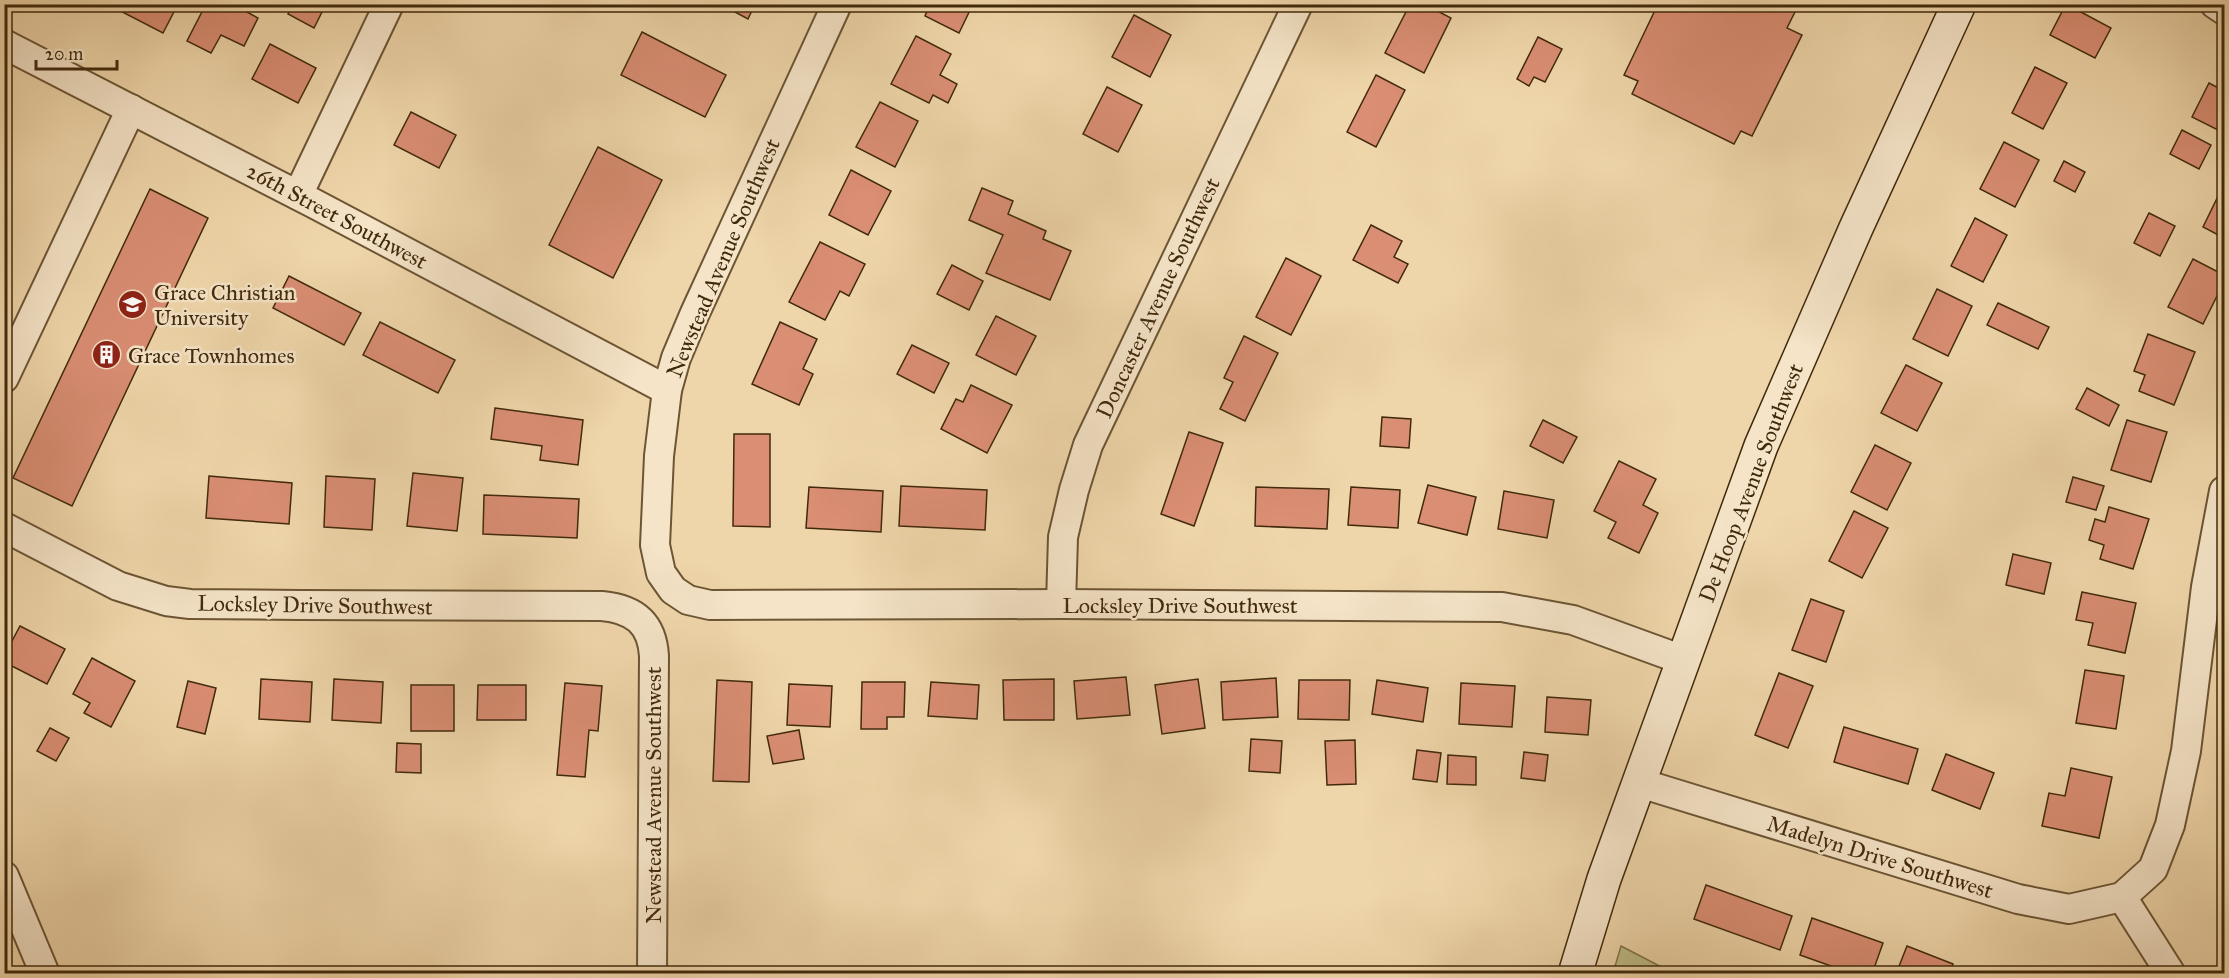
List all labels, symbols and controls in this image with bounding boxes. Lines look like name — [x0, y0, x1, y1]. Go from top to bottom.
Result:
scale bar — [36, 33, 117, 71]
text: 20 m — [45, 43, 83, 65]
street label: Newstead Avenue Southwest — [660, 134, 786, 382]
street label: 26th Street Southwest — [242, 157, 432, 275]
street label: Doncaster Avenue Southwest — [1090, 173, 1226, 423]
place label: Grace Christian University — [154, 279, 295, 331]
school or university icon: Grace Christian University — [117, 289, 149, 321]
building icon: Grace Townhomes — [91, 339, 123, 371]
place label: Grace Townhomes — [128, 342, 294, 369]
street label: De Hoop Avenue Southwest — [1693, 360, 1809, 606]
street label: Locksley Drive Southwest — [197, 589, 433, 621]
street label: Locksley Drive Southwest — [1062, 592, 1298, 619]
street label: Newstead Avenue Southwest — [640, 666, 667, 924]
street label: Madelyn Drive Southwest — [1764, 810, 1996, 904]

